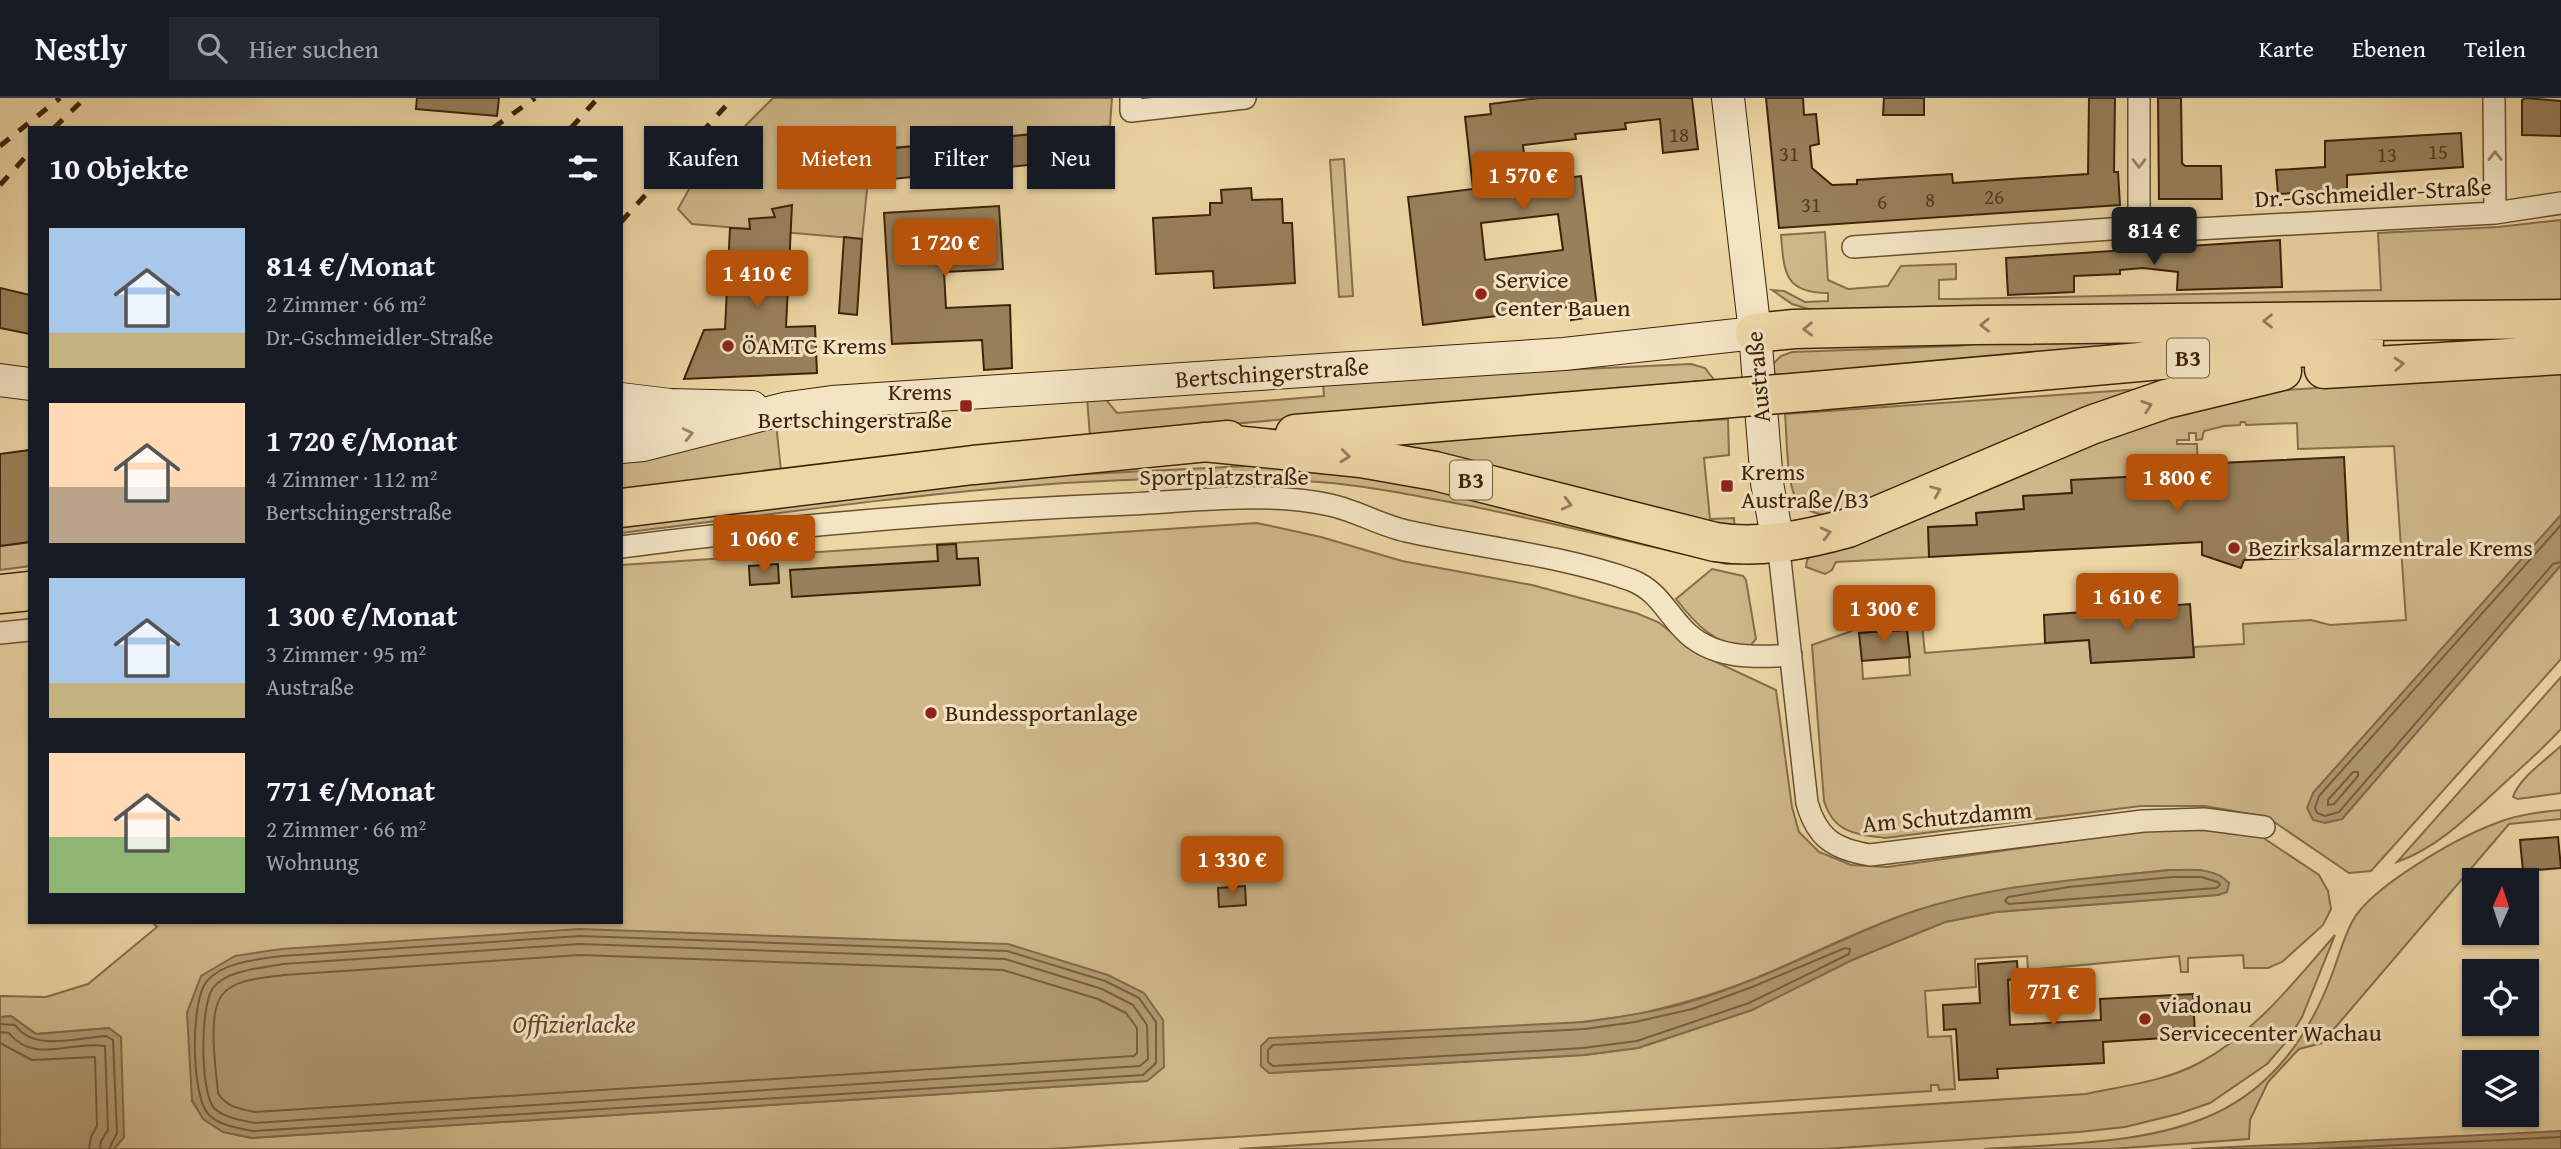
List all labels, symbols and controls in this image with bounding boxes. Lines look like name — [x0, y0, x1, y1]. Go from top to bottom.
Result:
search box — [169, 17, 659, 80]
text: Nestly — [35, 24, 127, 72]
icon: search — [193, 29, 231, 67]
text: Hier suchen — [249, 29, 379, 68]
text: Karte — [2259, 31, 2314, 66]
text: Ebenen — [2352, 31, 2426, 66]
text: Teilen — [2464, 31, 2526, 66]
house number: 18 — [1669, 119, 1689, 150]
chip: Kaufen — [644, 126, 763, 189]
chip: Mieten — [777, 126, 896, 189]
chip: Filter — [910, 126, 1013, 189]
chip: Neu — [1027, 126, 1115, 189]
house number: 15 — [2428, 136, 2448, 167]
house number: 31 — [1779, 138, 1799, 169]
house number: 13 — [2377, 139, 2397, 170]
text: 10 Objekte — [49, 146, 189, 190]
icon: filters — [564, 149, 602, 187]
one-way arrow — [2487, 150, 2503, 160]
pin: 1 570 € — [1458, 152, 1588, 212]
text: 1 570 € — [1488, 158, 1558, 191]
one-way arrow — [2131, 158, 2147, 168]
street label: Dr.-Gschmeidler-Straße — [2254, 169, 2492, 216]
house number: 26 — [1984, 181, 2004, 212]
house number: 8 — [1925, 184, 1935, 215]
house number: 6 — [1877, 186, 1887, 217]
house number: 31 — [1801, 189, 1821, 220]
pin: 814 € — [2105, 208, 2203, 267]
text: 814 € — [2128, 213, 2180, 246]
pin: 1 720 € — [880, 220, 1010, 279]
text: 1 720 € — [910, 225, 980, 258]
text: 814 €/Monat — [266, 243, 435, 287]
pin: 1 410 € — [692, 250, 822, 310]
icon: home — [105, 256, 189, 340]
text: 1 410 € — [722, 256, 792, 289]
place label: Service Center Bauen — [1495, 262, 1631, 325]
marker: Service Center Bauen — [1473, 286, 1489, 302]
text: 2 Zimmer · 66 m² — [266, 287, 426, 320]
one-way arrow — [2263, 313, 2274, 328]
one-way arrow — [1979, 317, 1989, 333]
text: Dr.-Gschmeidler-Straße — [266, 320, 493, 353]
one-way arrow — [1802, 321, 1813, 337]
place label: ÖAMTC Krems — [742, 328, 887, 363]
street label: Austraße — [1736, 330, 1779, 424]
marker: ÖAMTC Krems — [720, 338, 736, 354]
road number: B3 — [2167, 339, 2209, 378]
street label: Bertschingerstraße — [1174, 348, 1370, 397]
one-way arrow — [2394, 357, 2405, 372]
place label: Krems Bertschingerstraße — [758, 374, 952, 437]
marker: Krems Bertschingerstraße — [958, 398, 974, 414]
one-way arrow — [2140, 400, 2152, 414]
text: 1 720 €/Monat — [266, 418, 458, 462]
one-way arrow — [682, 428, 694, 442]
icon: home — [105, 431, 189, 515]
one-way arrow — [1339, 449, 1351, 464]
place label: Krems Austraße/B3 — [1741, 454, 1869, 517]
pin: 1 800 € — [2112, 454, 2242, 514]
street label: Sportplatzstraße — [1139, 459, 1309, 494]
road number: B3 — [1450, 460, 1492, 500]
text: 1 800 € — [2142, 460, 2212, 493]
text: 4 Zimmer · 112 m² — [266, 462, 437, 495]
marker: Krems Austraße/B3 — [1719, 478, 1735, 494]
one-way arrow — [1929, 486, 1941, 500]
text: Bertschingerstraße — [266, 495, 452, 528]
one-way arrow — [1561, 496, 1573, 510]
pin: 1 060 € — [699, 516, 829, 575]
text: 1 060 € — [729, 521, 799, 554]
one-way arrow — [1820, 527, 1832, 542]
place label: Bezirksalarmzentrale Krems — [2248, 530, 2533, 565]
marker: Bezirksalarmzentrale Krems — [2226, 540, 2242, 556]
pin: 1 610 € — [2062, 574, 2192, 633]
text: 1 610 € — [2092, 579, 2162, 612]
pin: 1 300 € — [1819, 586, 1949, 645]
text: 1 300 € — [1849, 591, 1919, 624]
text: 1 300 €/Monat — [266, 593, 458, 637]
icon: home — [105, 606, 189, 690]
text: 3 Zimmer · 95 m² — [266, 637, 426, 670]
text: Austraße — [266, 670, 354, 703]
place label: Bundessportanlage — [945, 695, 1138, 730]
marker: Bundessportanlage — [923, 705, 939, 721]
text: 771 €/Monat — [266, 768, 435, 812]
icon: home — [105, 781, 189, 865]
street label: Am Schutzdamm — [1861, 792, 2034, 841]
text: 2 Zimmer · 66 m² — [266, 812, 426, 845]
pin: 1 330 € — [1167, 836, 1297, 896]
text: 1 330 € — [1197, 842, 1267, 875]
text: Wohnung — [266, 845, 359, 878]
north arrow — [2462, 868, 2539, 945]
map controls — [2462, 868, 2539, 1127]
button: locate — [2462, 959, 2539, 1036]
pin: 771 € — [2004, 968, 2102, 1028]
text: 771 € — [2027, 974, 2079, 1007]
place label: viadonau Servicecenter Wachau — [2159, 987, 2382, 1050]
water label: Offizierlacke — [512, 1004, 636, 1043]
marker: viadonau Servicecenter Wachau — [2137, 1011, 2153, 1027]
button: layers — [2462, 1050, 2539, 1127]

